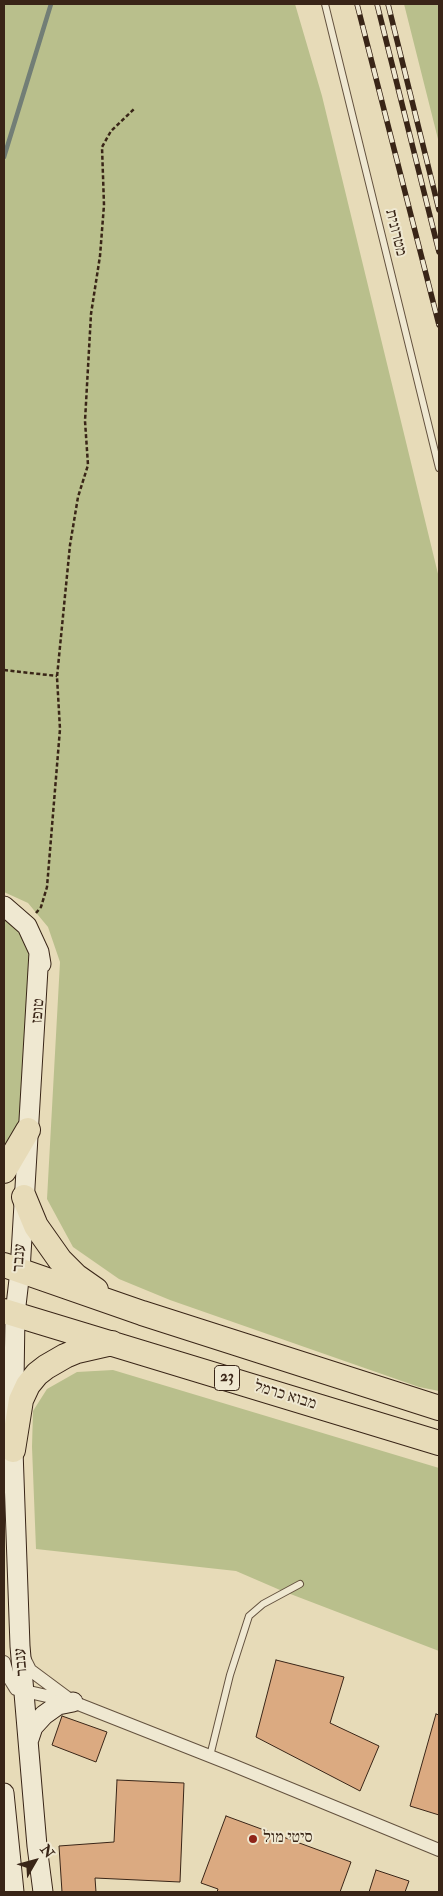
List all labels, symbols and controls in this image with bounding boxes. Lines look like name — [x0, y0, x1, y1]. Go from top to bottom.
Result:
street label: מטרונית — [380, 208, 410, 258]
street label: טופז — [28, 998, 50, 1024]
street label: ענבר — [9, 1243, 31, 1273]
road number: 23 — [214, 1366, 240, 1390]
street label: מבוא כרמל — [252, 1377, 318, 1415]
street label: ענבר — [11, 1647, 33, 1677]
place label: סיטי מול — [263, 1829, 312, 1849]
marker: סיטי מול — [247, 1833, 259, 1845]
north arrow — [10, 1836, 60, 1886]
text: N — [37, 1841, 58, 1862]

